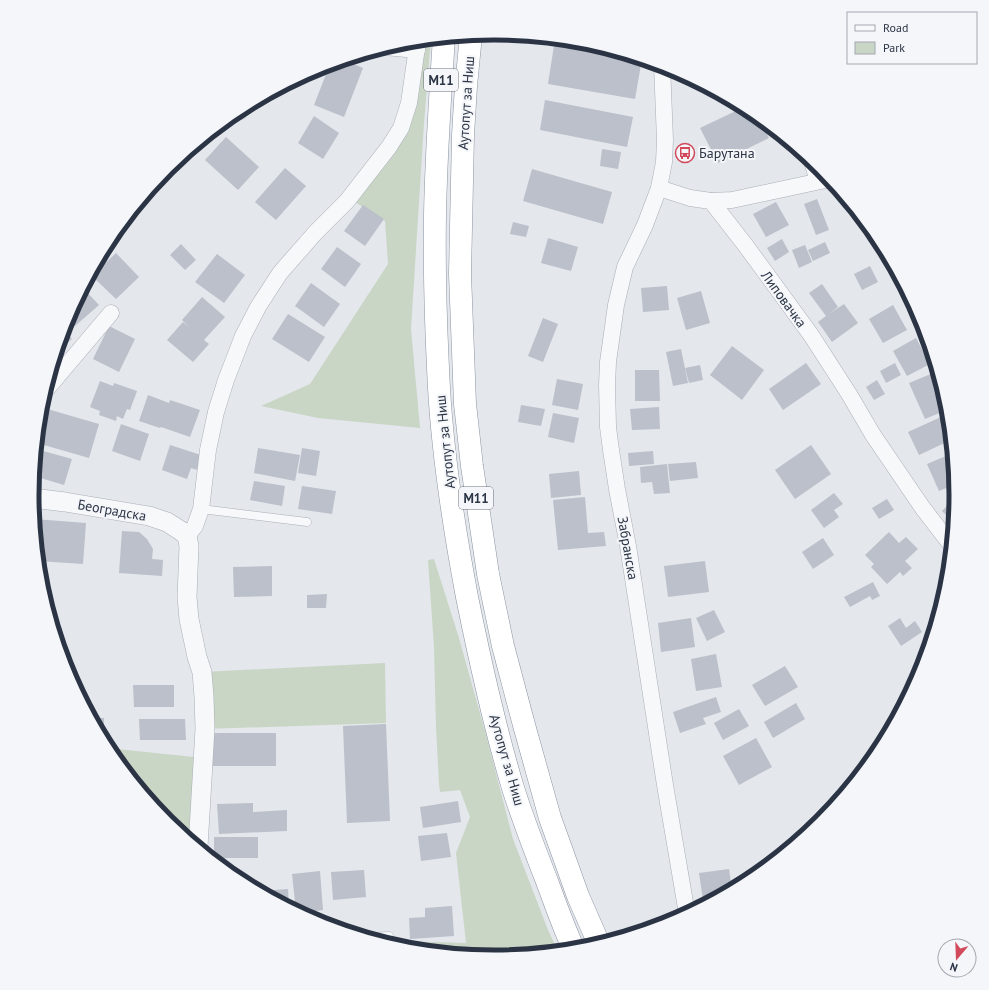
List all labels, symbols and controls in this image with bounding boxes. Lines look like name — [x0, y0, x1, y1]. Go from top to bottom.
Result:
legend — [847, 12, 977, 64]
text: Road — [883, 20, 908, 35]
text: Park — [883, 40, 905, 55]
street label: Аутопут за Ниш — [454, 55, 478, 151]
road number: M11 — [424, 69, 458, 91]
bus stop icon: Барутана — [674, 142, 696, 164]
place label: Барутана — [699, 144, 755, 162]
street label: Липовачка — [757, 266, 811, 331]
street label: Аутопут за Ниш — [431, 394, 459, 490]
road number: M11 — [459, 487, 493, 509]
street label: Београдска — [76, 495, 148, 525]
street label: Забранска — [614, 515, 642, 581]
street label: Аутопут за Ниш — [485, 712, 529, 808]
north arrow — [937, 938, 977, 978]
text: N — [948, 960, 959, 975]

